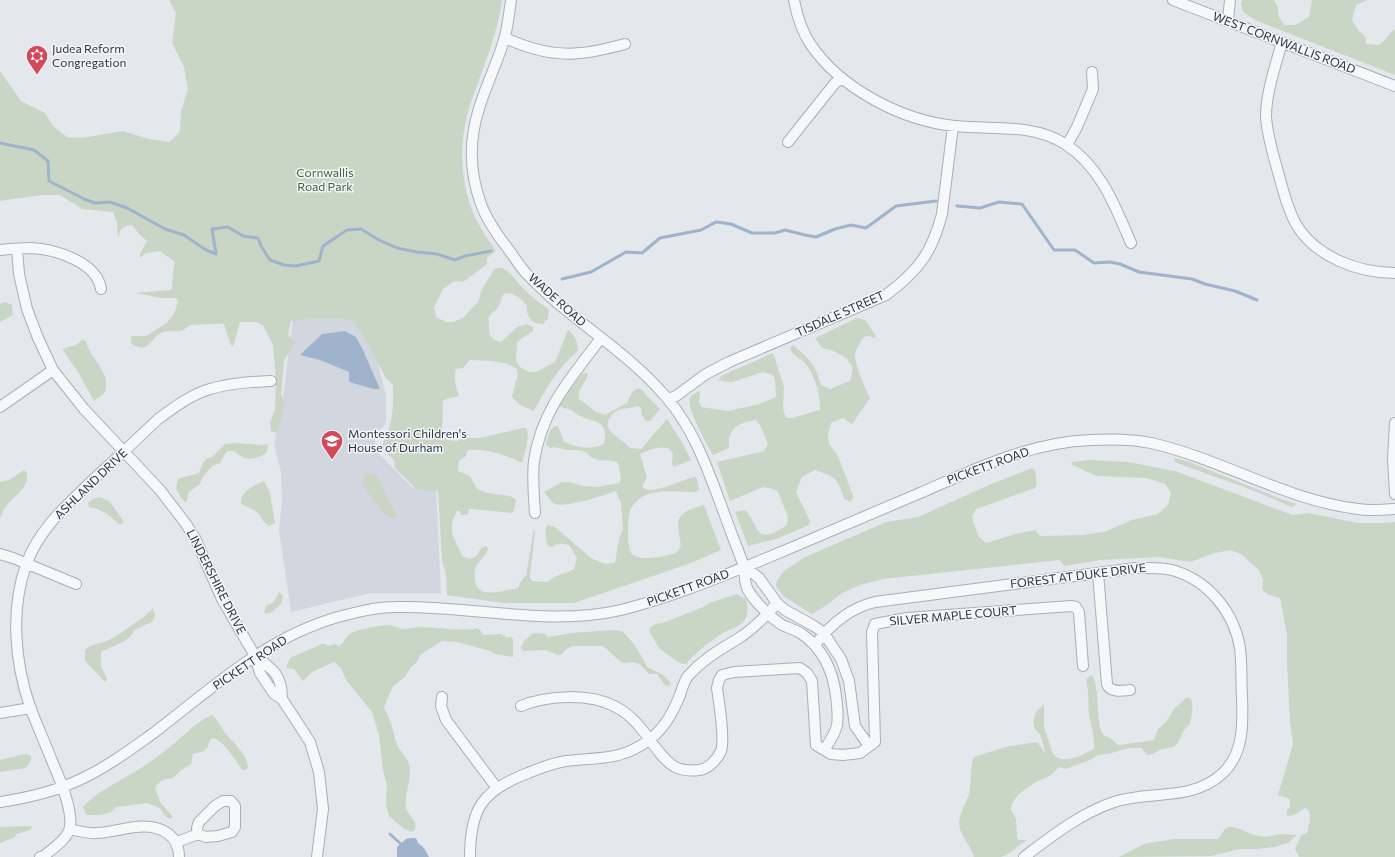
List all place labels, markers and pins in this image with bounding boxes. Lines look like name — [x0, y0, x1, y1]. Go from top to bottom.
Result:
place label: Judea Reform Congregation — [52, 41, 126, 69]
synagogue icon: Judea Reform Congregation — [24, 43, 50, 76]
place label: Montessori Children's House of Durham — [348, 426, 467, 454]
school or university icon: Montessori Children's House of Durham — [319, 428, 345, 461]

